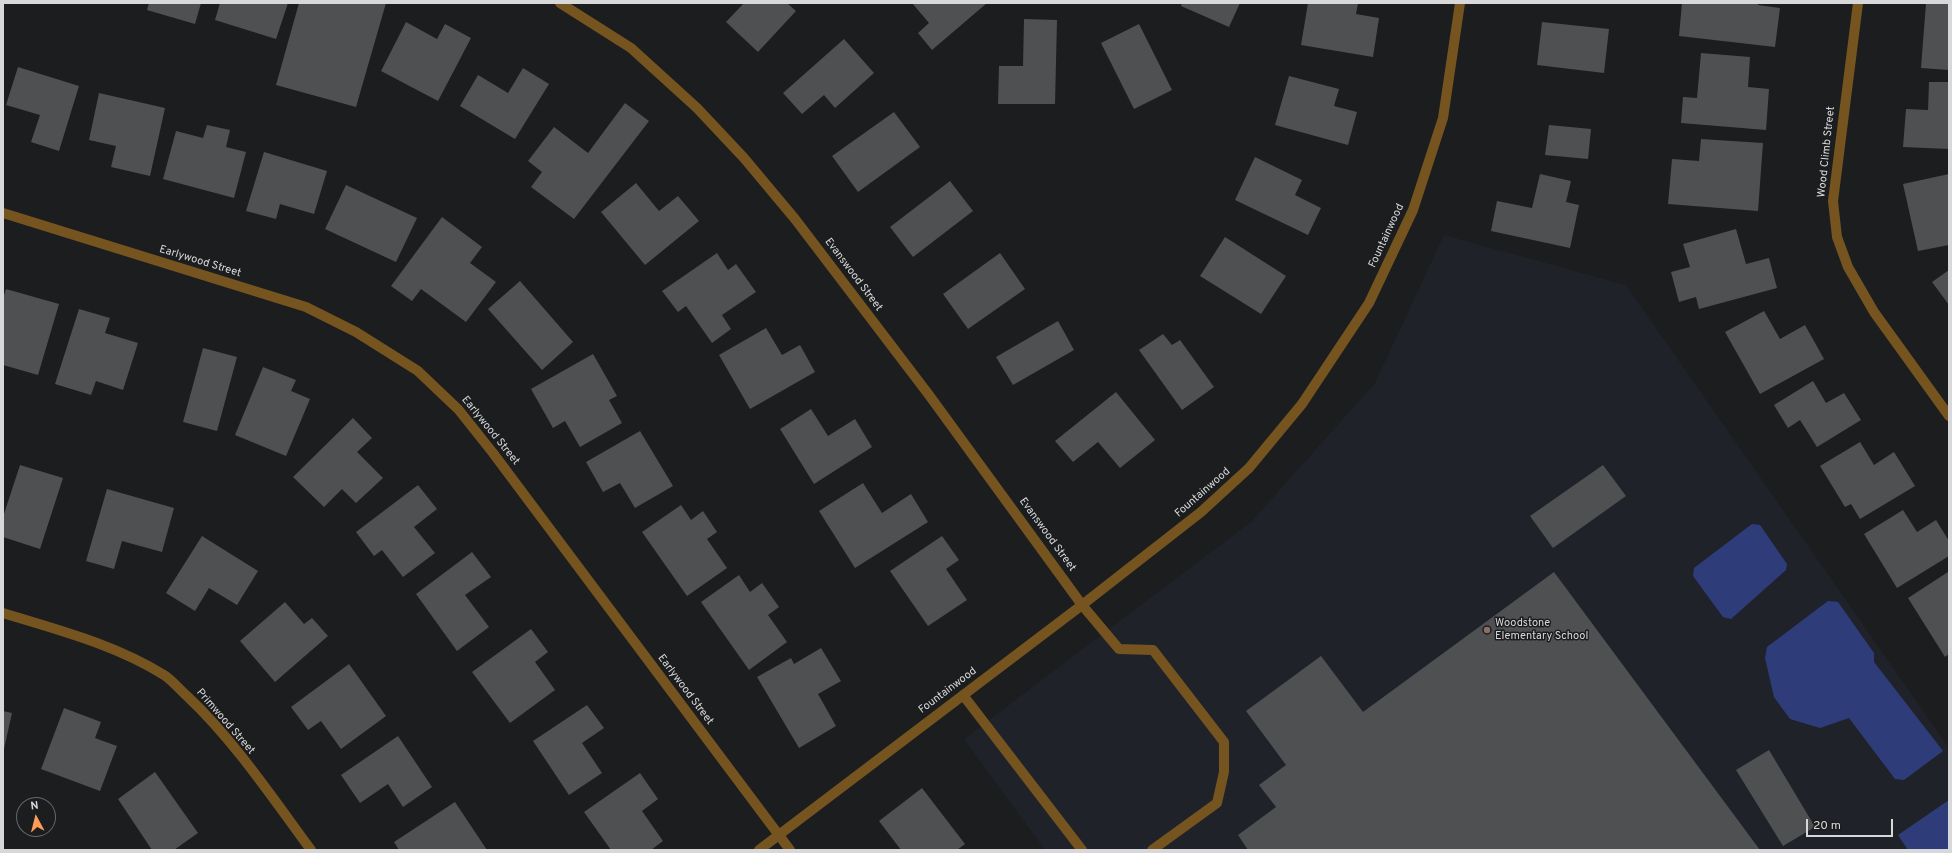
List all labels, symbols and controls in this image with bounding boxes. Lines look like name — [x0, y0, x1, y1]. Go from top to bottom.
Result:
street label: Wood Climb Street — [1816, 106, 1838, 198]
street label: Fountainwood — [1366, 202, 1408, 270]
street label: Evanswood Street — [821, 236, 885, 314]
street label: Earlywood Street — [158, 243, 242, 281]
street label: Earlywood Street — [458, 394, 522, 468]
street label: Fountainwood — [1173, 465, 1233, 521]
street label: Evanswood Street — [1016, 496, 1078, 574]
place label: Woodstone Elementary School — [1495, 617, 1588, 643]
marker: Woodstone Elementary School — [1482, 625, 1492, 635]
street label: Earlywood Street — [654, 652, 716, 728]
street label: Fountainwood — [916, 665, 980, 717]
street label: Primwood Street — [193, 687, 257, 757]
north arrow — [16, 797, 56, 837]
text: N — [30, 799, 39, 814]
scale bar — [1808, 811, 1895, 837]
text: 20 m — [1813, 818, 1841, 834]

